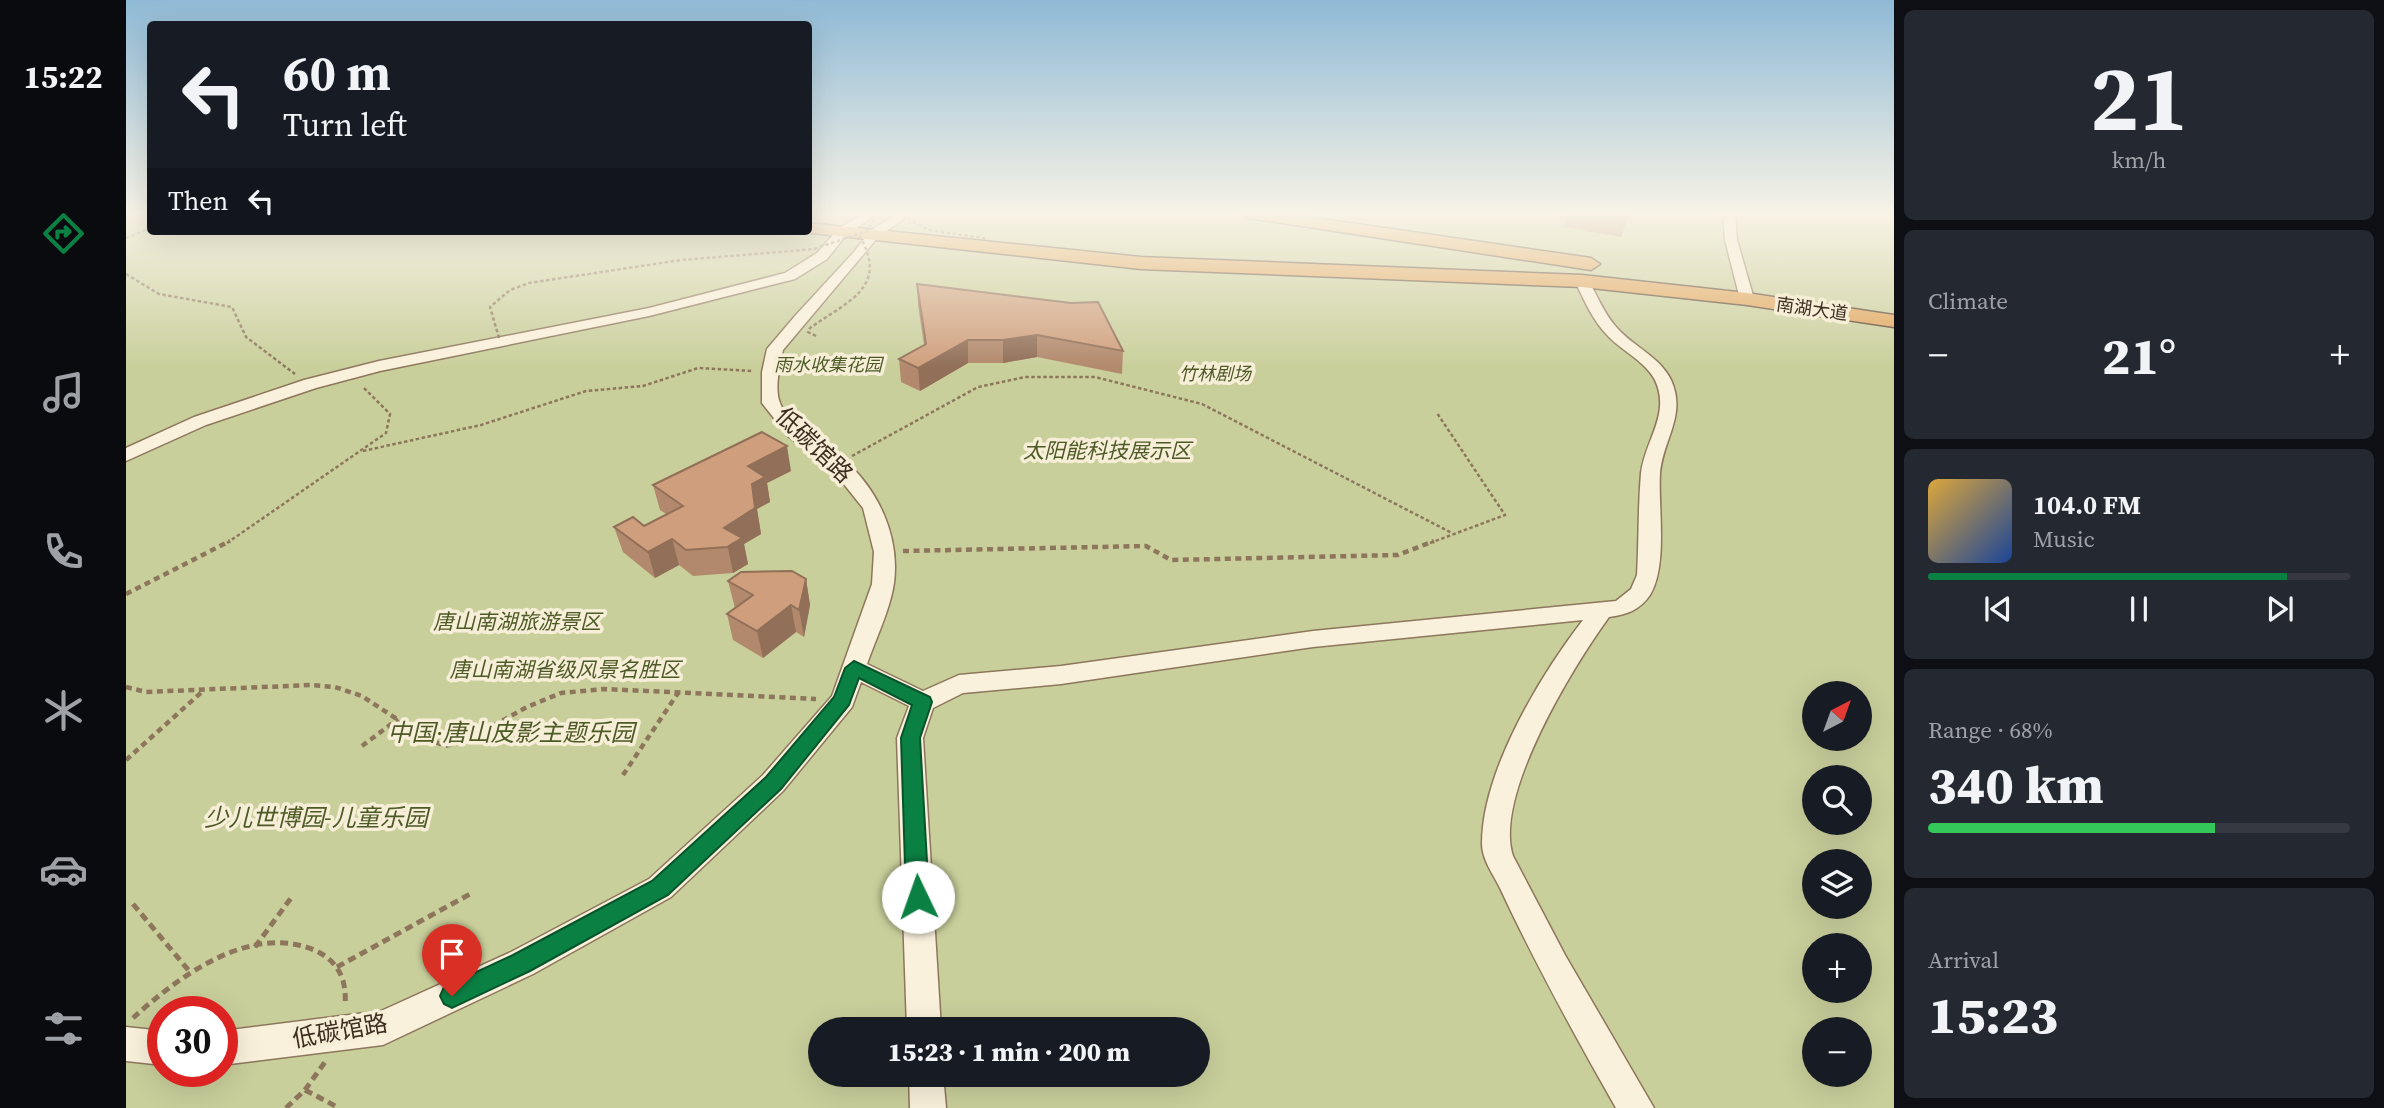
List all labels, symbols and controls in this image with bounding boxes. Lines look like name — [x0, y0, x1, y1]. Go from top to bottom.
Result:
text: 21 — [2090, 36, 2188, 160]
text: 60 m — [283, 39, 391, 106]
icon: left — [168, 49, 259, 140]
text: 15:22 — [24, 55, 102, 99]
text: Turn left — [283, 103, 407, 147]
text: km/h — [2112, 144, 2166, 176]
icon: left — [242, 182, 280, 220]
text: Then — [168, 183, 228, 219]
icon: directions — [39, 209, 88, 258]
text: Climate — [1928, 285, 2008, 317]
street label: 南湖大道 — [1775, 291, 1849, 326]
text: 21° — [2102, 320, 2176, 391]
text: − — [1928, 329, 1948, 381]
text: + — [2330, 329, 2350, 381]
park label: 雨水收集花园 — [774, 352, 885, 377]
park label: 竹林剧场 — [1179, 361, 1253, 386]
icon: music — [39, 368, 88, 417]
street label: 低碳馆路 — [768, 399, 860, 490]
park label: 太阳能科技展示区 — [1023, 436, 1194, 465]
text: 104.0 FM — [2033, 487, 2141, 523]
text: Music — [2033, 523, 2095, 555]
icon: phone — [39, 527, 88, 576]
icon: previous — [1979, 590, 2017, 628]
icon: pause — [2120, 590, 2158, 628]
icon: next — [2261, 590, 2299, 628]
park label: 唐山南湖旅游景区 — [433, 607, 604, 636]
park label: 唐山南湖省级风景名胜区 — [450, 655, 683, 684]
north arrow — [1802, 681, 1872, 751]
map controls — [1802, 681, 1872, 1087]
icon: climate — [39, 686, 88, 735]
text: Range · 68% — [1928, 714, 2053, 746]
park label: 中国·唐山皮影主题乐园 — [387, 716, 638, 749]
text: 340 km — [1928, 749, 2104, 820]
button: search — [1802, 765, 1872, 835]
park label: 少儿世博园-儿童乐园 — [204, 801, 431, 834]
icon: car — [39, 845, 88, 894]
button: layers — [1802, 849, 1872, 919]
position arrow — [881, 860, 955, 934]
pin — [422, 924, 482, 996]
button: + — [1802, 933, 1872, 1003]
icon: arrive — [433, 935, 471, 973]
text: Arrival — [1928, 944, 1999, 976]
text: 15:23 — [1928, 979, 2058, 1050]
speed limit sign: 30 — [147, 996, 238, 1087]
icon: filters — [39, 1004, 88, 1053]
street label: 低碳馆路 — [290, 1006, 390, 1055]
button: − — [1802, 1017, 1872, 1087]
text: 15:23 · 1 min · 200 m — [888, 1034, 1130, 1070]

